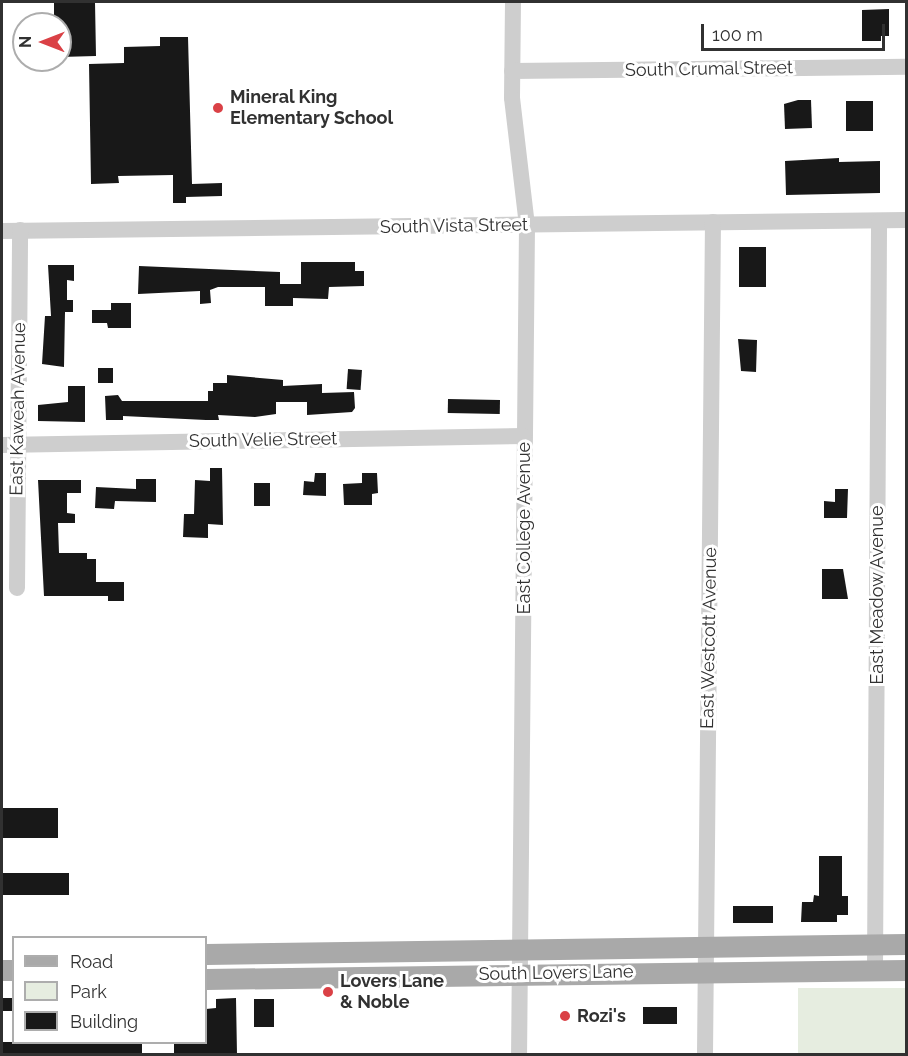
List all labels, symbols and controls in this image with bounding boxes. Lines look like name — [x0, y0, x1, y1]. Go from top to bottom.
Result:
north arrow — [12, 12, 72, 72]
scale bar — [704, 12, 888, 50]
text: 100 m — [712, 24, 763, 45]
text: N — [16, 36, 35, 48]
street label: South Crumal Street — [625, 57, 793, 81]
place label: Mineral King Elementary School — [230, 87, 394, 130]
marker: Mineral King Elementary School — [211, 101, 225, 115]
street label: South Vista Street — [380, 214, 528, 238]
street label: East Kaweah Avenue — [6, 322, 30, 496]
street label: South Velie Street — [188, 428, 338, 452]
street label: East College Avenue — [513, 442, 535, 614]
street label: East Meadow Avenue — [866, 505, 888, 685]
street label: East Westcott Avenue — [697, 546, 721, 730]
legend — [12, 936, 207, 1044]
text: Road — [70, 951, 113, 972]
street label: South Lovers Lane — [478, 961, 634, 985]
place label: Lovers Lane & Noble — [340, 971, 444, 1014]
text: Park — [70, 981, 107, 1002]
marker: Lovers Lane & Noble — [321, 985, 335, 999]
place label: Rozi's — [577, 1005, 626, 1027]
marker: Rozi's — [558, 1009, 572, 1023]
text: Building — [70, 1011, 138, 1032]

